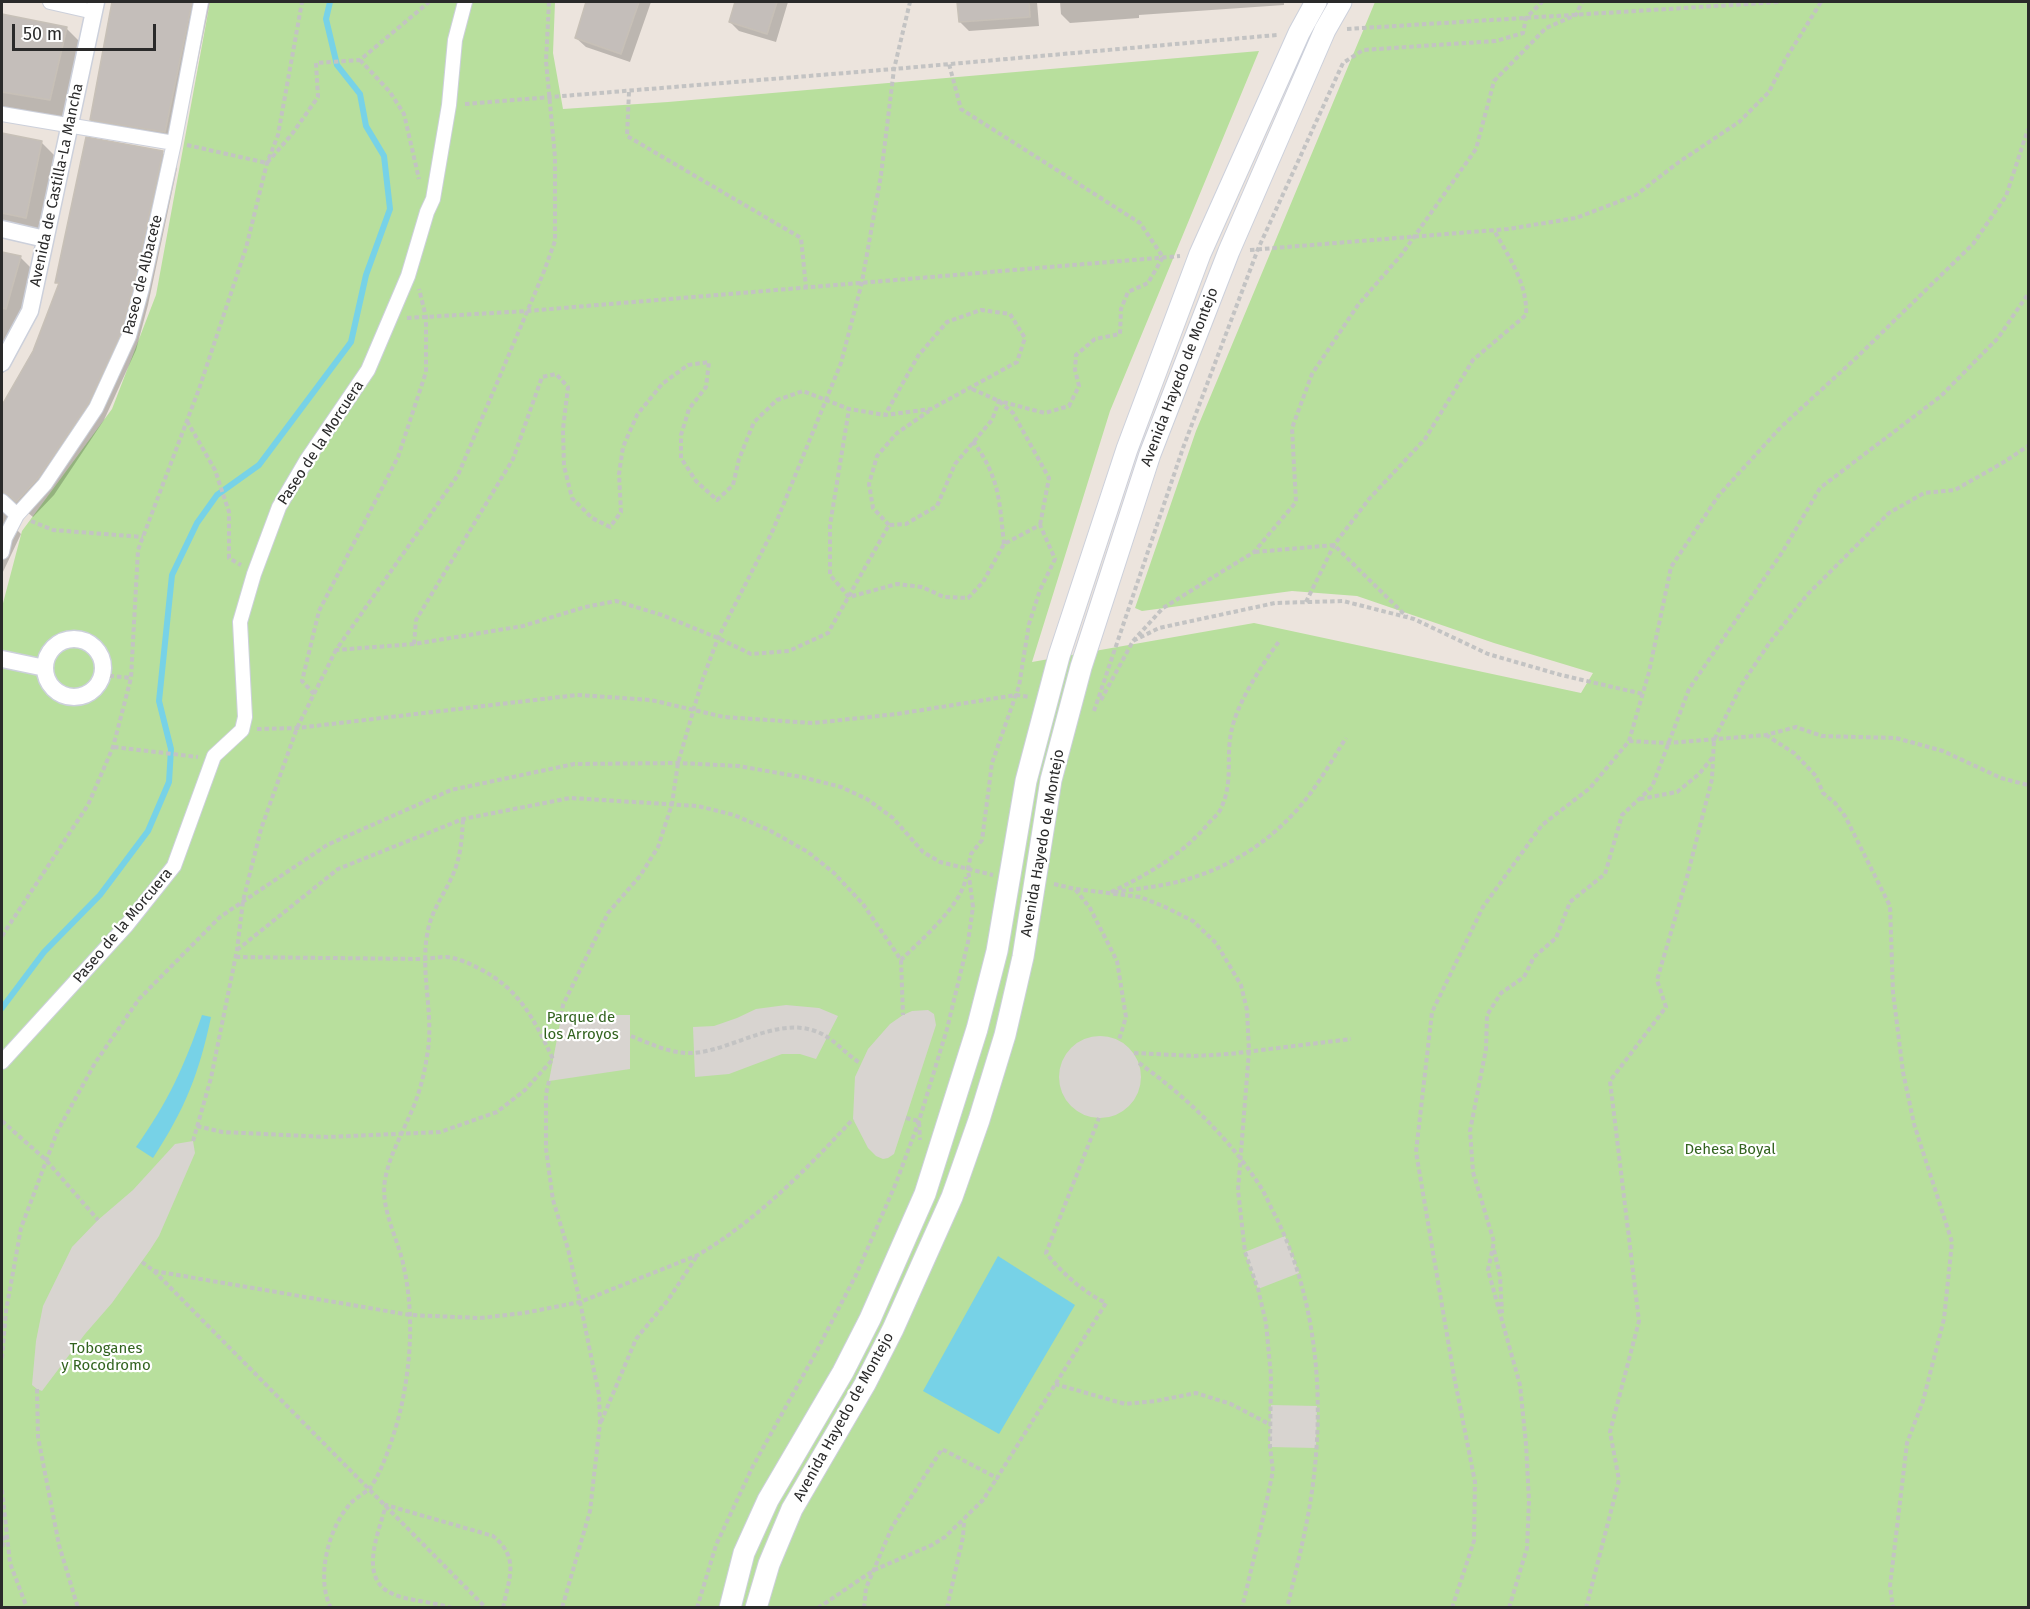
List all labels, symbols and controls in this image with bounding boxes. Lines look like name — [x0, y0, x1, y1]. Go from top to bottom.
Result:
scale bar — [15, 12, 159, 50]
text: 50 m — [23, 23, 62, 45]
street label: Avenida de Castilla-La Mancha — [27, 82, 87, 288]
street label: Paseo de Albacete — [119, 213, 167, 337]
street label: Avenida Hayedo de Montejo — [1138, 285, 1222, 469]
street label: Paseo de la Morcuera — [274, 378, 368, 508]
street label: Avenida Hayedo de Montejo — [1018, 748, 1068, 938]
street label: Paseo de la Morcuera — [70, 865, 176, 987]
park label: Parque de los Arroyos — [543, 1009, 619, 1044]
park label: Dehesa Boyal — [1684, 1141, 1776, 1159]
street label: Avenida Hayedo de Montejo — [790, 1329, 898, 1505]
park label: Toboganes y Rocodromo — [61, 1340, 151, 1375]

